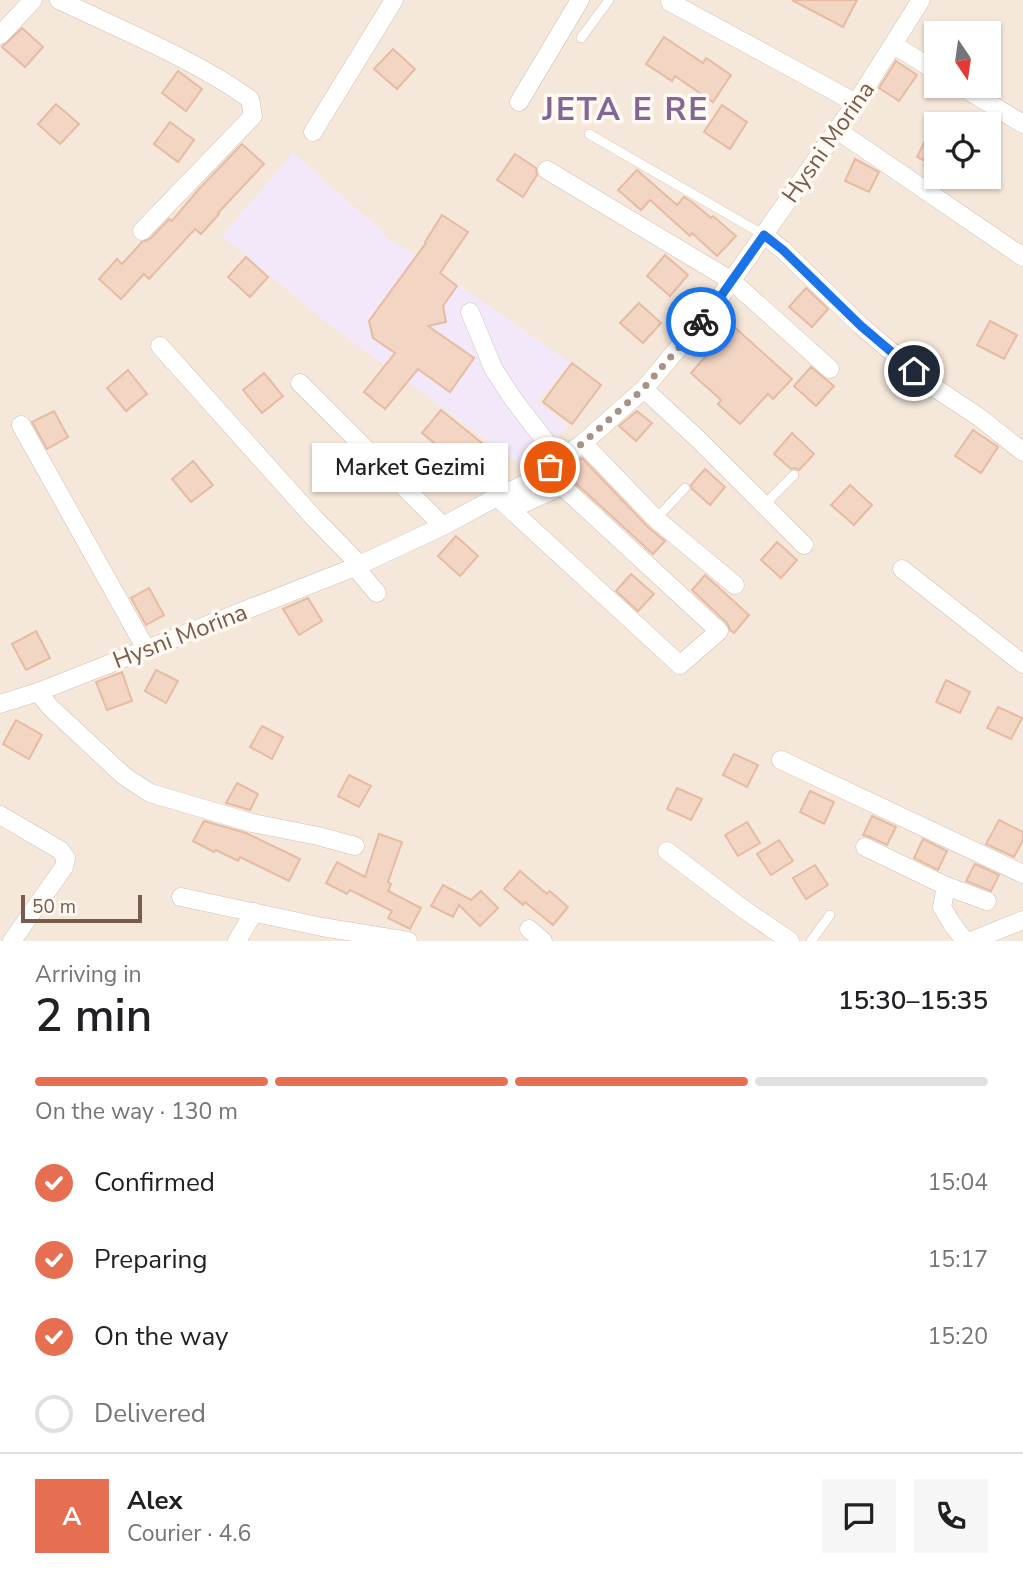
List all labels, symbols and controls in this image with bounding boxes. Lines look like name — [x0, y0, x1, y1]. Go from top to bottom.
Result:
north arrow — [924, 21, 1001, 98]
map controls — [924, 21, 1001, 189]
street label: Hysni Morina — [774, 75, 882, 209]
district label: JETA E RE — [542, 88, 709, 131]
button: locate — [924, 112, 1001, 189]
courier — [666, 287, 736, 357]
icon: bike — [682, 303, 720, 341]
pin — [884, 341, 944, 401]
icon: home — [895, 352, 933, 390]
pin — [520, 437, 580, 497]
callout: Market Gezimi — [312, 442, 508, 491]
icon: bag — [531, 448, 569, 486]
text: Market Gezimi — [335, 452, 485, 483]
street label: Hysni Morina — [108, 596, 252, 676]
scale bar — [21, 892, 142, 924]
text: 50 m — [32, 894, 76, 920]
text: Arriving in — [35, 959, 142, 990]
text: 15:30–15:35 — [838, 983, 988, 1018]
text: 2 min — [35, 984, 152, 1047]
text: On the way · 130 m — [35, 1096, 238, 1127]
icon: check — [35, 1164, 73, 1202]
text: Confirmed — [94, 1165, 215, 1200]
text: 15:04 — [928, 1167, 988, 1198]
icon: check — [35, 1241, 73, 1279]
text: Preparing — [94, 1242, 207, 1277]
text: 15:17 — [928, 1244, 988, 1275]
icon: check — [35, 1318, 73, 1356]
text: On the way — [94, 1319, 228, 1354]
text: 15:20 — [928, 1321, 988, 1352]
text: Delivered — [94, 1396, 206, 1431]
button: chat — [822, 1479, 896, 1553]
button: phone — [914, 1479, 988, 1553]
text: Alex — [127, 1483, 183, 1518]
text: A — [62, 1499, 82, 1534]
text: Courier · 4.6 — [127, 1518, 251, 1549]

